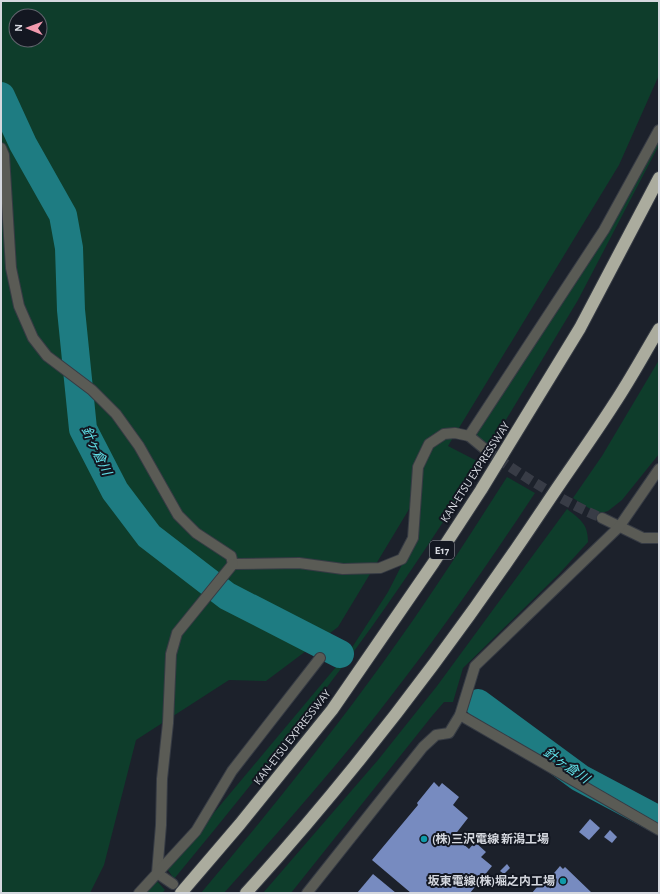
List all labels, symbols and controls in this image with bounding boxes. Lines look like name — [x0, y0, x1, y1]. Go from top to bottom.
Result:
north arrow — [8, 8, 48, 48]
text: N — [13, 24, 24, 32]
street label: KAN-ETSU EXPRESSWAY — [438, 419, 512, 524]
water label: 針ヶ倉川 — [79, 424, 115, 479]
road number: E17 — [430, 541, 454, 559]
street label: KAN-ETSU EXPRESSWAY — [251, 687, 333, 787]
water label: 針ヶ倉川 — [541, 745, 593, 787]
place label: (株)三沢電線 新潟工場 — [432, 832, 549, 846]
marker: (株)三沢電線 新潟工場 — [419, 834, 429, 844]
place label: 坂東電線(株)堀之内工場 — [428, 874, 555, 888]
marker: 坂東電線(株)堀之内工場 — [558, 876, 568, 886]

